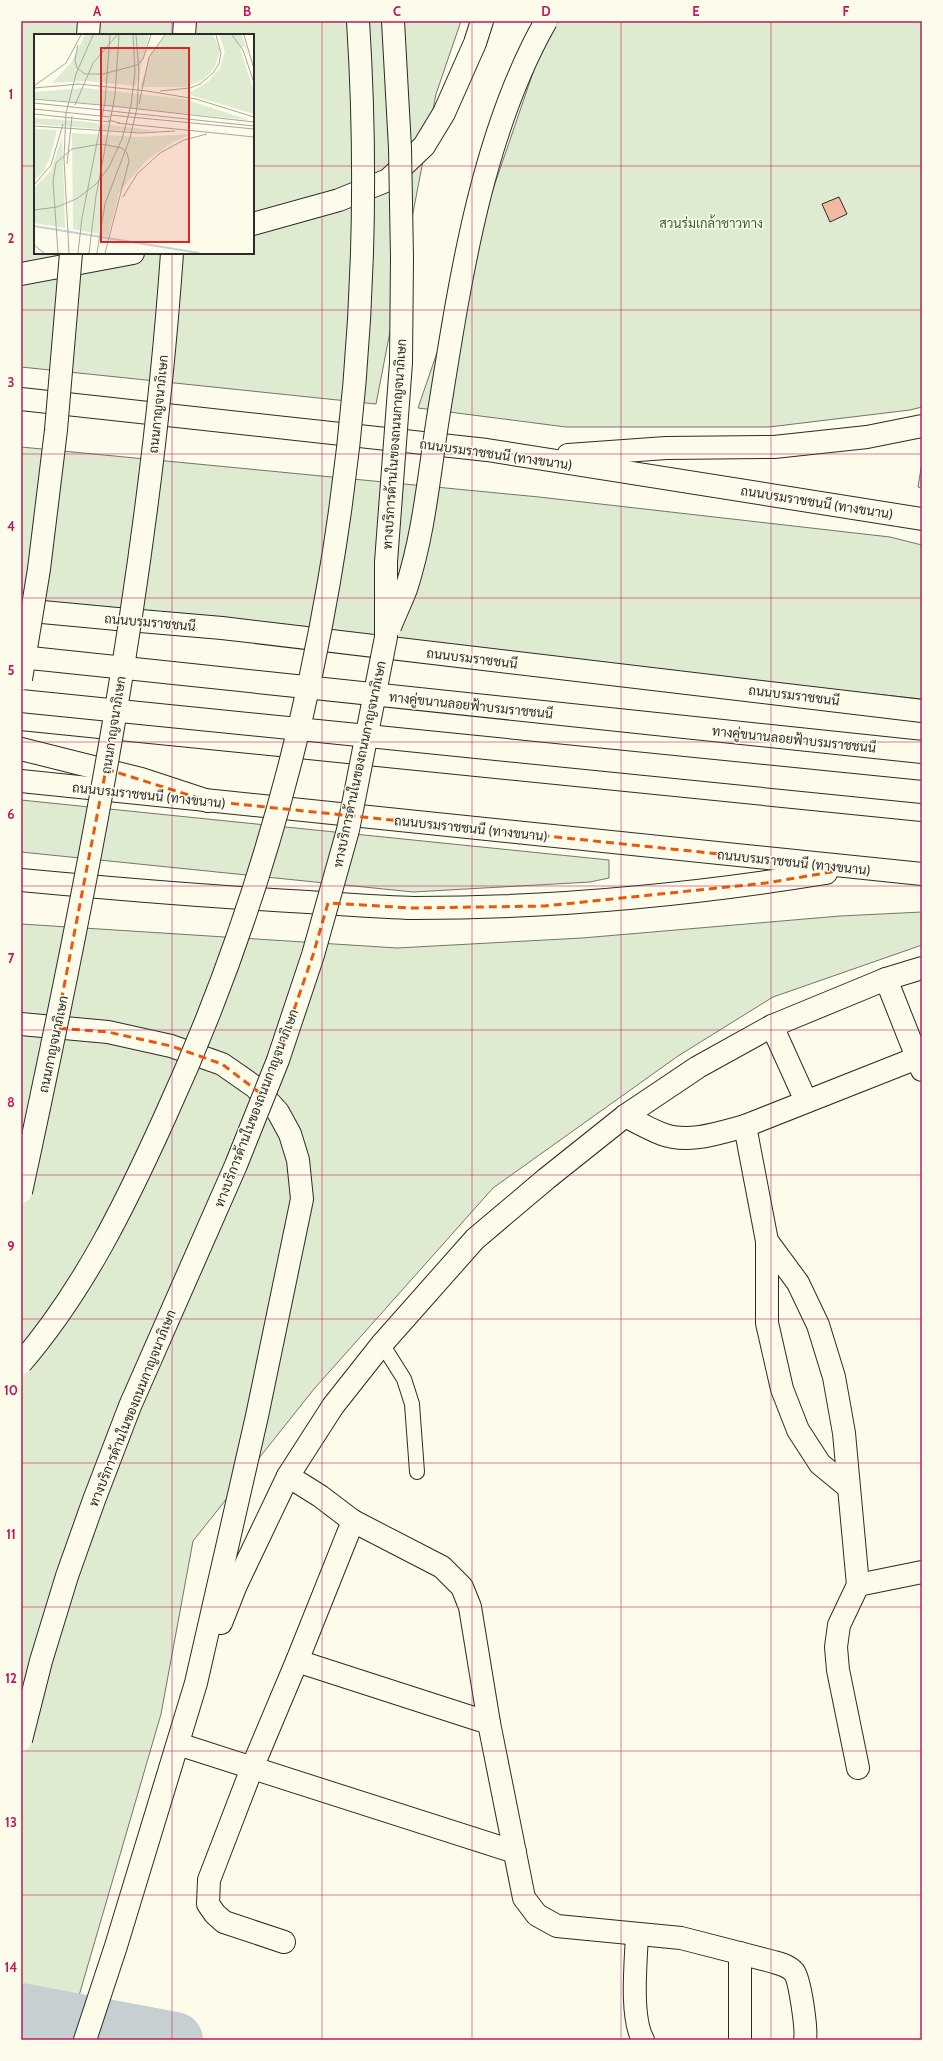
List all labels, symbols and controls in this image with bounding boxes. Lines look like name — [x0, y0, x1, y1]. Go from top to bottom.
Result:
text: A — [93, 3, 102, 19]
text: B — [243, 3, 251, 19]
text: C — [393, 3, 401, 19]
text: D — [541, 3, 551, 19]
text: E — [692, 3, 700, 19]
text: F — [843, 3, 850, 19]
inset map — [34, 34, 254, 254]
text: 1 — [9, 86, 13, 102]
park label: สวนร่มเกล้าชาวทาง — [659, 214, 763, 231]
text: 2 — [8, 230, 15, 246]
street label: ทางบริการด้านในของถนนกาญจนาภิเษก — [378, 338, 410, 550]
street label: ถนนกาญจนาภิเษก — [145, 354, 172, 454]
text: 3 — [7, 374, 15, 390]
street label: ถนนบรมราชชนนี (ทางขนาน) — [419, 434, 574, 473]
street label: ถนนบรมราชชนนี (ทางขนาน) — [740, 481, 895, 522]
text: 4 — [7, 518, 15, 534]
street label: ถนนบรมราชชนนี — [104, 609, 196, 634]
street label: ถนนบรมราชชนนี — [426, 643, 519, 672]
street label: ทางบริการด้านในของถนนกาญจนาภิเษก — [328, 659, 390, 869]
text: 5 — [8, 662, 15, 678]
street label: ถนนกาญจนาภิเษก — [97, 675, 130, 775]
street label: ถนนบรมราชชนนี — [748, 680, 841, 709]
street label: ทางคู่ขนานลอยฟ้าบรมราชชนนี — [388, 687, 554, 724]
street label: ทางคู่ขนานลอยฟ้าบรมราชชนนี — [711, 721, 877, 758]
street label: ถนนบรมราชชนนี (ทางขนาน) — [72, 778, 227, 811]
text: 6 — [7, 806, 15, 822]
street label: ถนนบรมราชชนนี (ทางขนาน) — [394, 811, 549, 844]
street label: ถนนบรมราชชนนี (ทางขนาน) — [717, 845, 872, 878]
text: 7 — [8, 950, 15, 966]
street label: ถนนกาญจนาภิเษก — [35, 994, 72, 1094]
street label: ทางบริการด้านในของถนนกาญจนาภิเษก — [210, 1006, 302, 1210]
text: 8 — [7, 1094, 15, 1110]
text: 9 — [7, 1238, 15, 1254]
street label: ทางบริการด้านในของถนนกาญจนาภิเษก — [84, 1307, 180, 1509]
text: 10 — [4, 1382, 18, 1398]
text: 11 — [6, 1526, 16, 1542]
text: 12 — [5, 1670, 17, 1686]
text: 13 — [5, 1814, 17, 1830]
text: 14 — [5, 1959, 17, 1975]

